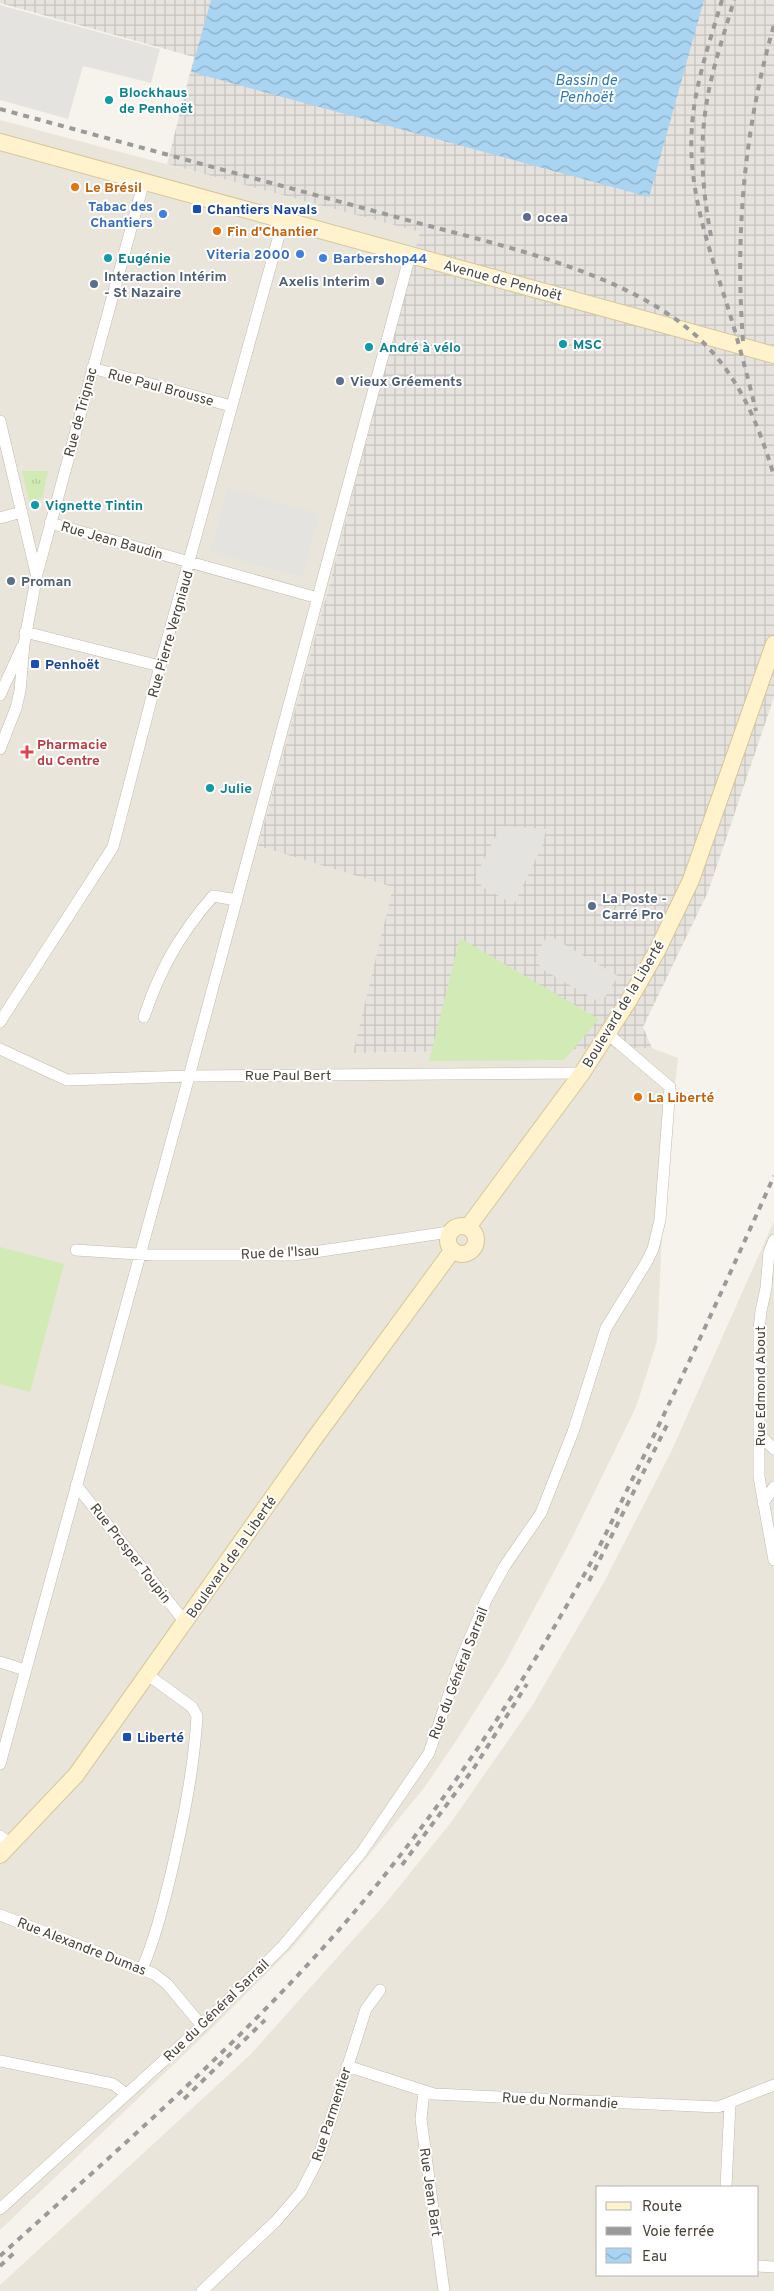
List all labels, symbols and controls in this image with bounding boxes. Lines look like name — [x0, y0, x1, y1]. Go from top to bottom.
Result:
water label: Bassin de Penhoët — [555, 72, 617, 108]
place label: Blockhaus de Penhoët — [119, 85, 193, 118]
marker: Blockhaus de Penhoët — [103, 94, 115, 106]
place label: Le Brésil — [85, 180, 142, 197]
marker: Le Brésil — [69, 181, 81, 193]
place label: Tabac des Chantiers — [88, 199, 153, 232]
place label: Chantiers Navals — [207, 202, 317, 219]
marker: Chantiers Navals — [191, 203, 203, 215]
marker: Tabac des Chantiers — [157, 208, 169, 220]
place label: ocea — [537, 210, 568, 227]
marker: ocea — [521, 211, 533, 223]
place label: Fin d'Chantier — [227, 224, 319, 241]
marker: Fin d'Chantier — [211, 225, 223, 237]
place label: Viteria 2000 — [206, 247, 290, 264]
marker: Viteria 2000 — [294, 248, 306, 260]
place label: Eugénie — [118, 251, 171, 268]
place label: Barbershop44 — [333, 251, 427, 268]
marker: Eugénie — [102, 252, 114, 264]
marker: Barbershop44 — [317, 252, 329, 264]
street label: Avenue de Penhoët — [441, 257, 564, 305]
place label: Interaction Intérim - St Nazaire — [104, 269, 227, 302]
place label: Axelis Interim — [279, 274, 370, 291]
marker: Axelis Interim — [374, 275, 386, 287]
marker: Interaction Intérim - St Nazaire — [88, 278, 100, 290]
place label: MSC — [573, 337, 602, 354]
marker: MSC — [557, 338, 569, 350]
place label: André à vélo — [379, 340, 461, 357]
marker: André à vélo — [363, 341, 375, 353]
street label: Rue de Trignac — [61, 366, 102, 459]
street label: Rue Paul Brousse — [106, 366, 215, 411]
place label: Vieux Gréements — [350, 374, 462, 391]
marker: Vieux Gréements — [334, 375, 346, 387]
place label: Vignette Tintin — [45, 498, 143, 515]
marker: Vignette Tintin — [29, 499, 41, 511]
street label: Rue Jean Baudin — [59, 519, 165, 564]
street label: Rue Pierre Vergniaud — [145, 569, 198, 700]
place label: Proman — [21, 574, 72, 591]
marker: Proman — [5, 575, 17, 587]
place label: Penhoët — [45, 657, 100, 674]
marker: Penhoët — [29, 658, 41, 670]
place label: Pharmacie du Centre — [37, 737, 107, 770]
marker: Pharmacie du Centre — [21, 746, 33, 758]
place label: Julie — [220, 781, 252, 798]
marker: Julie — [204, 782, 216, 794]
place label: La Poste - Carré Pro — [602, 891, 667, 924]
marker: La Poste - Carré Pro — [586, 900, 598, 912]
street label: Boulevard de la Liberté — [580, 938, 669, 1071]
street label: Rue Paul Bert — [245, 1068, 331, 1085]
place label: La Liberté — [648, 1090, 714, 1107]
marker: La Liberté — [632, 1091, 644, 1103]
street label: Rue de l'Isau — [240, 1243, 320, 1264]
street label: Rue Edmond About — [753, 1326, 770, 1446]
street label: Boulevard de la Liberté — [184, 1494, 281, 1622]
street label: Rue Prosper Toupin — [86, 1501, 174, 1607]
street label: Rue du Général Sarrail — [426, 1605, 492, 1742]
place label: Liberté — [137, 1730, 184, 1747]
marker: Liberté — [121, 1731, 133, 1743]
street label: Rue Alexandre Dumas — [14, 1915, 149, 1980]
street label: Rue du Général Sarrail — [161, 1956, 273, 2066]
street label: Rue Parmentier — [309, 2065, 356, 2164]
street label: Rue du Normandie — [501, 2090, 618, 2113]
street label: Rue Jean Bart — [415, 2147, 444, 2238]
legend — [596, 2186, 759, 2276]
text: Route — [642, 2198, 682, 2217]
text: Voie ferrée — [642, 2223, 714, 2242]
text: Eau — [642, 2248, 667, 2267]

